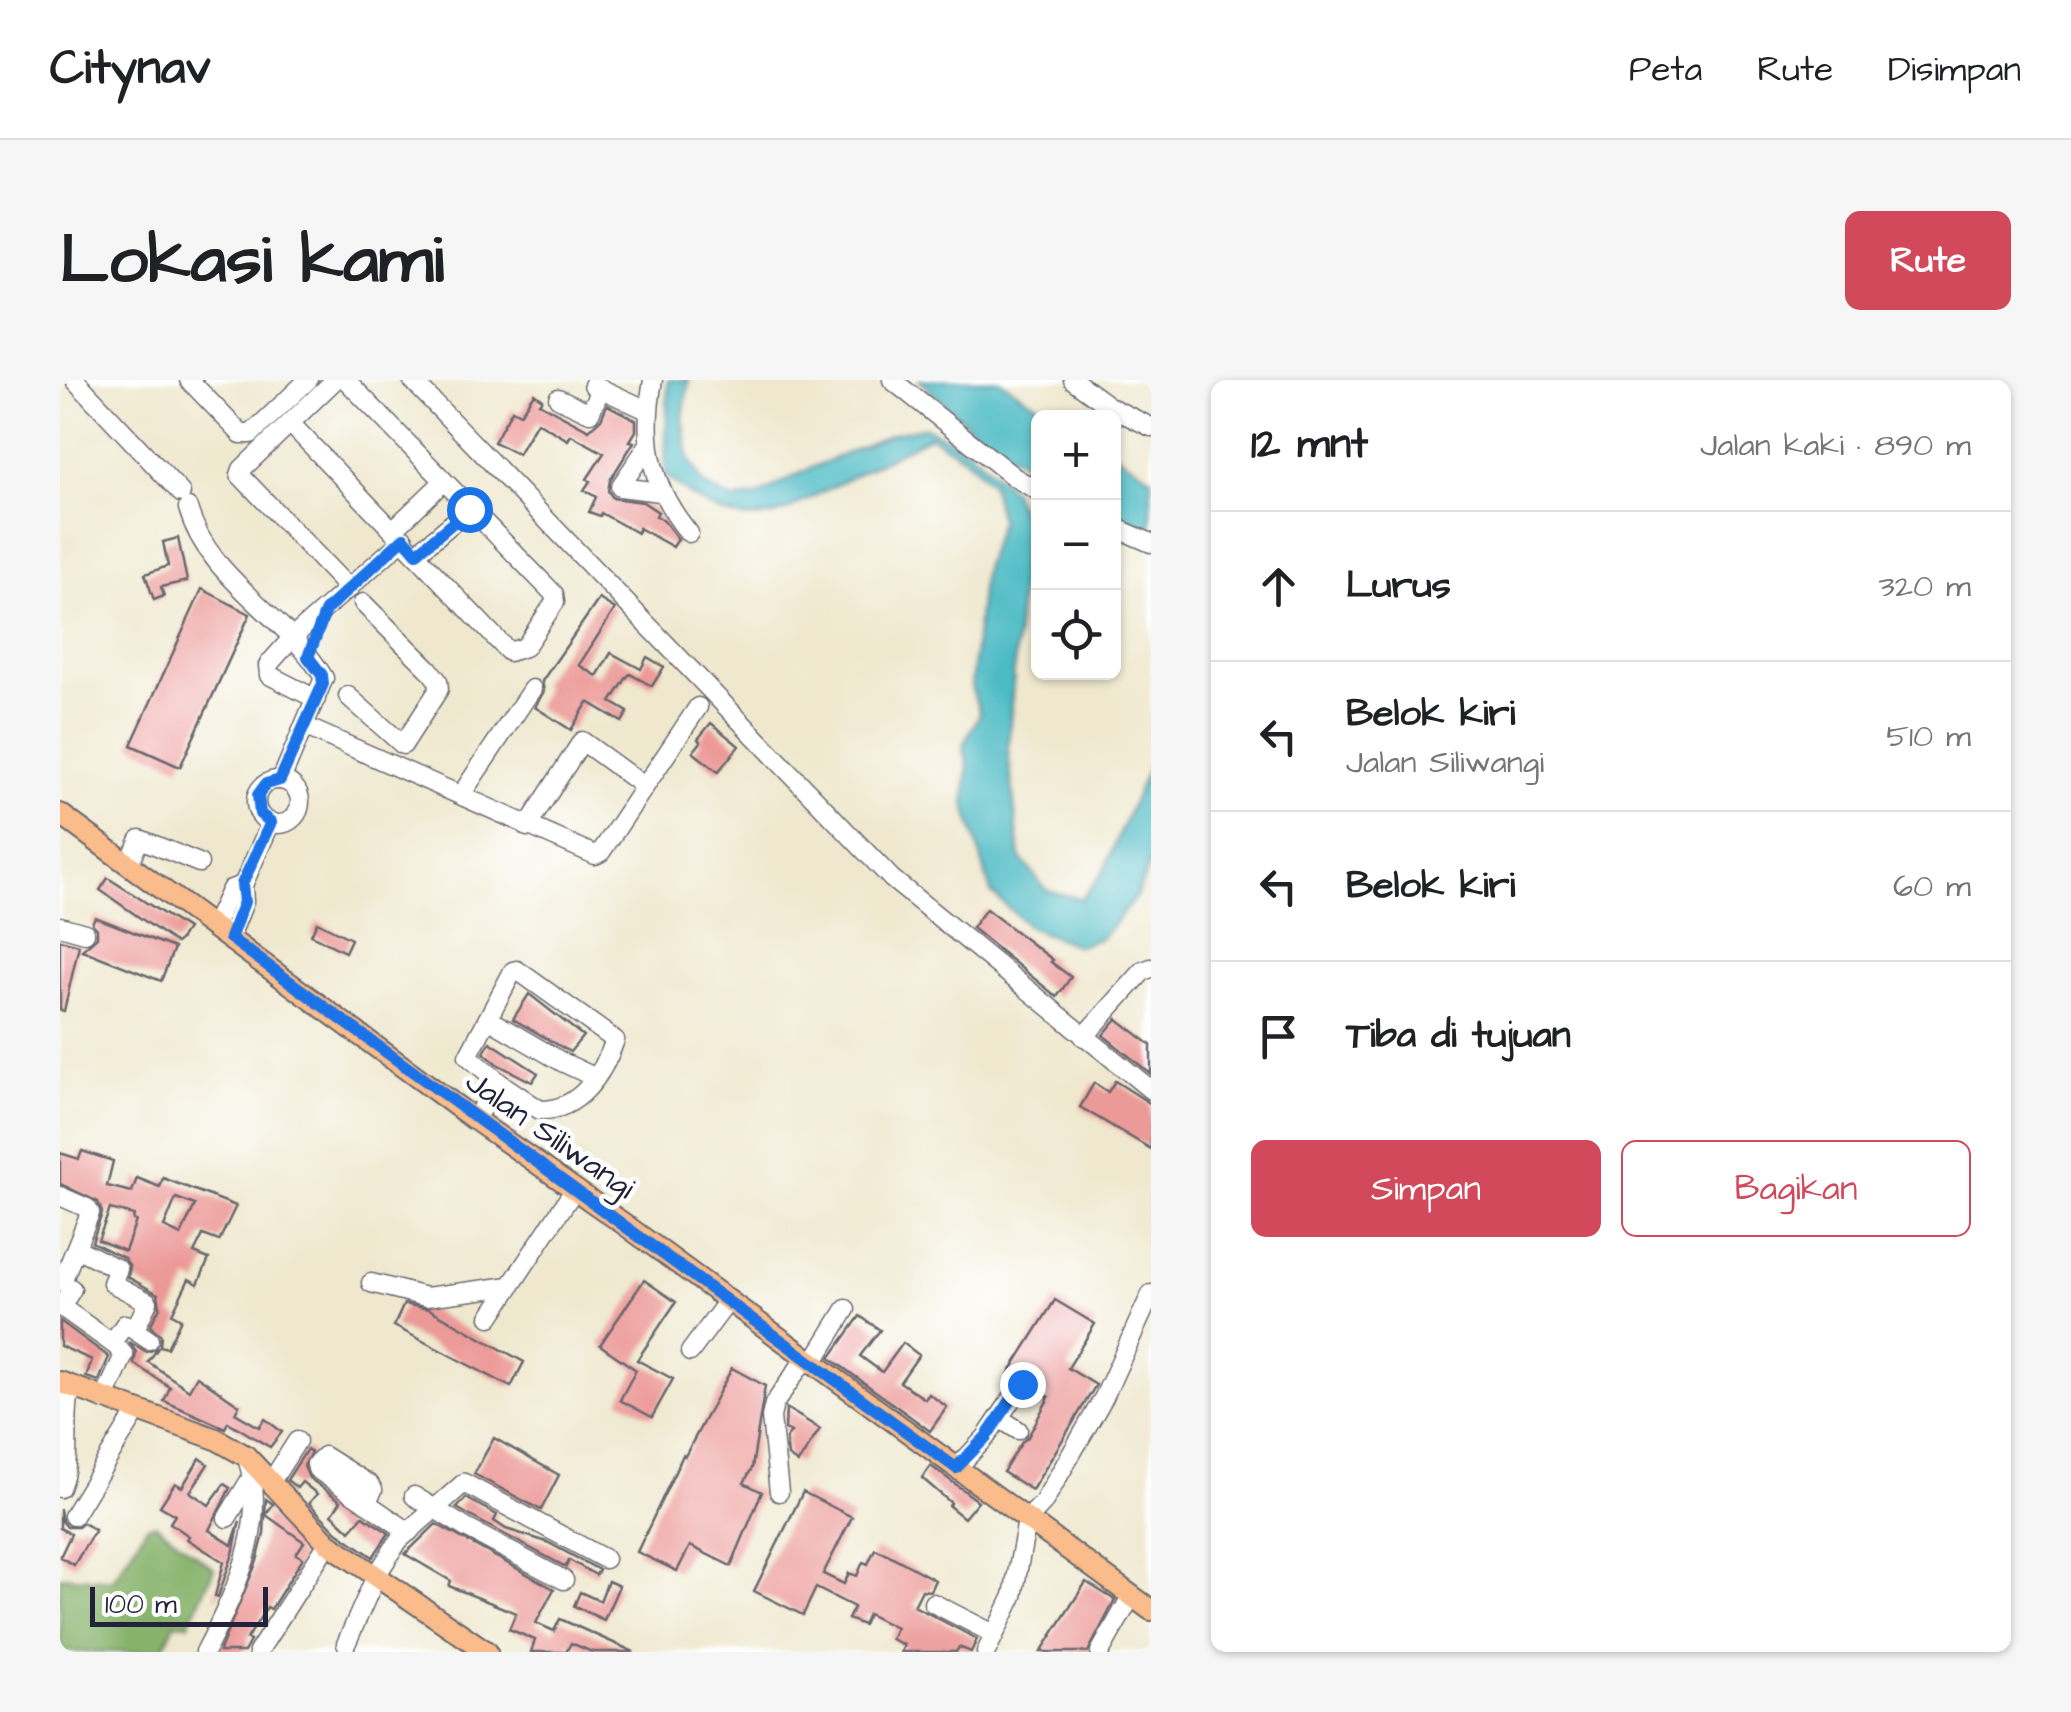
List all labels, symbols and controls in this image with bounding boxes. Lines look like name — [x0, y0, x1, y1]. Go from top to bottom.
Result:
text: Citynav — [50, 36, 210, 102]
text: Peta — [1629, 45, 1702, 94]
text: Rute — [1757, 45, 1833, 94]
text: Disimpan — [1888, 45, 2021, 94]
button: Rute — [1845, 211, 2011, 310]
text: Lokasi kami — [60, 212, 444, 309]
map controls — [1031, 410, 1121, 680]
button: + — [1031, 410, 1121, 500]
text: 12 mnt — [1251, 416, 1368, 474]
text: Jalan kaki · 890 m — [1700, 423, 1971, 468]
route start — [447, 487, 493, 533]
button: − — [1031, 500, 1121, 590]
icon: ahead — [1251, 559, 1306, 614]
text: Lurus — [1346, 560, 1451, 612]
text: 320 m — [1879, 564, 1971, 609]
button: locate — [1031, 590, 1121, 680]
text: Belok kiri — [1346, 688, 1515, 740]
icon: left — [1251, 709, 1306, 764]
text: 510 m — [1886, 714, 1971, 759]
text: Jalan Siliwangi — [1346, 740, 1544, 785]
icon: left — [1251, 859, 1306, 914]
text: Belok kiri — [1346, 860, 1515, 912]
text: 60 m — [1893, 864, 1971, 909]
icon: arrive — [1251, 1009, 1306, 1064]
text: Tiba di tujuan — [1346, 1010, 1571, 1062]
street label: Jalan Siliwangi — [456, 1060, 644, 1210]
button: Simpan — [1251, 1140, 1601, 1237]
button: Bagikan — [1621, 1140, 1971, 1237]
route end — [1000, 1362, 1046, 1408]
scale bar — [90, 1582, 268, 1626]
text: 100 m — [105, 1585, 177, 1624]

